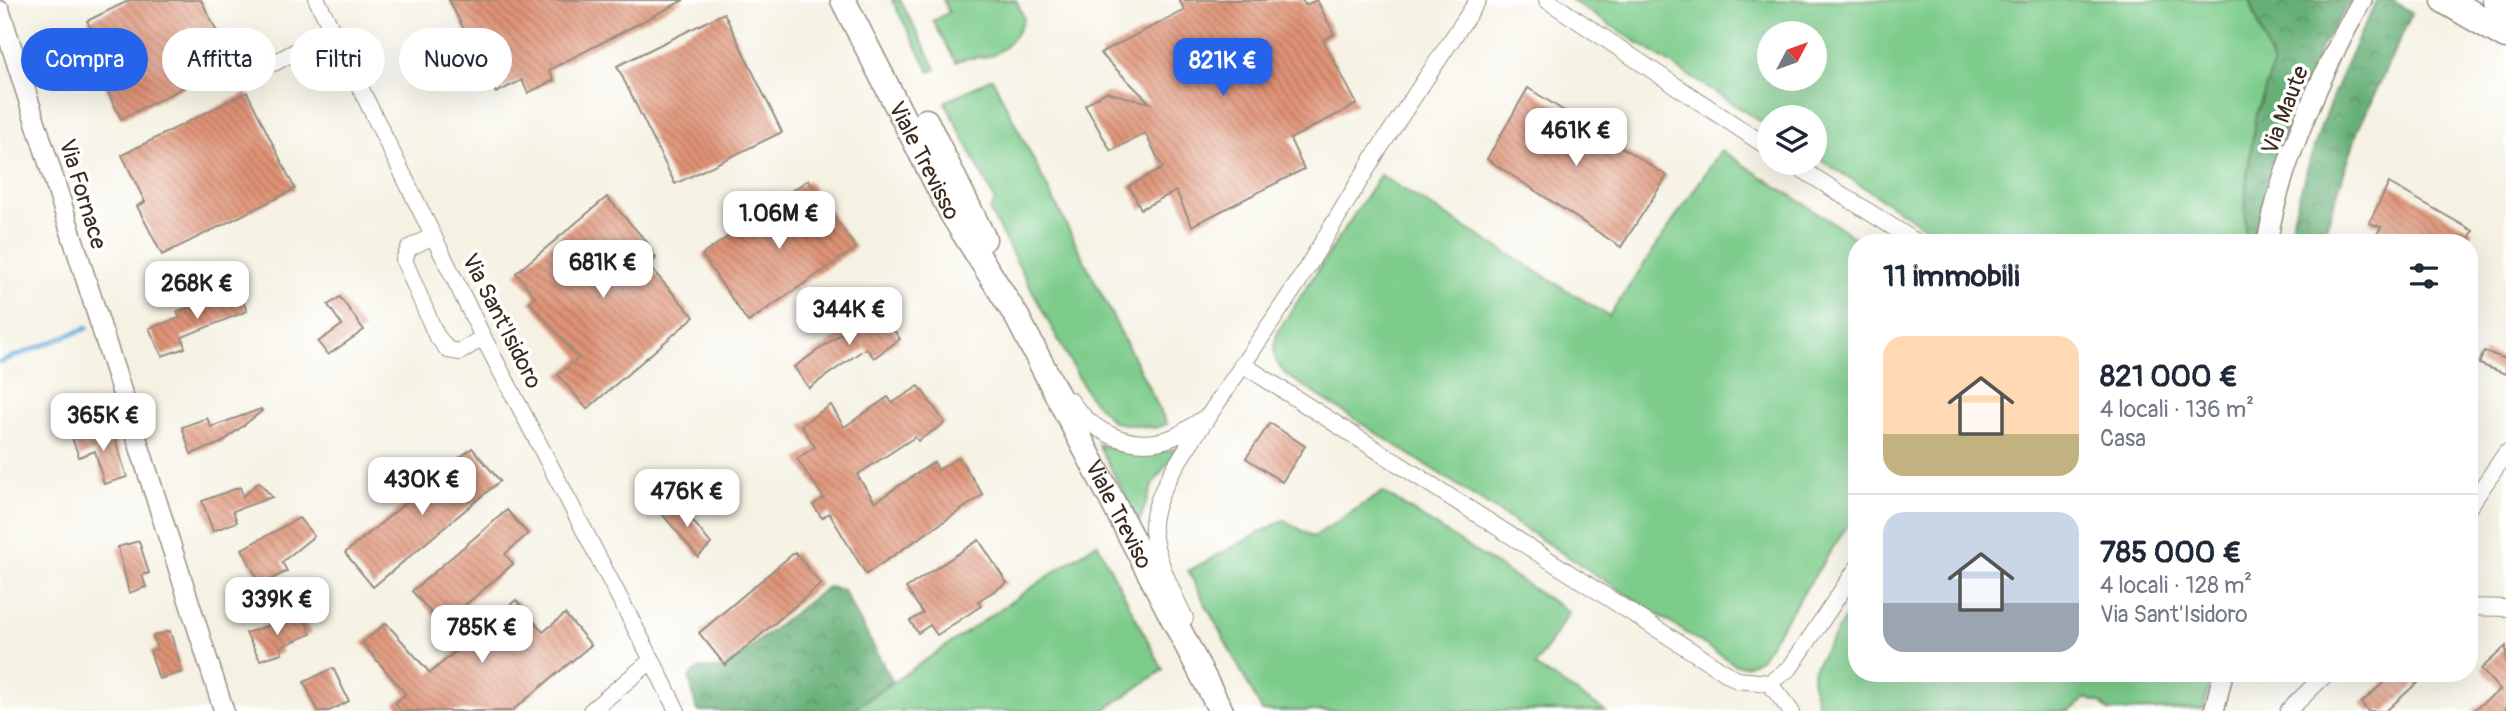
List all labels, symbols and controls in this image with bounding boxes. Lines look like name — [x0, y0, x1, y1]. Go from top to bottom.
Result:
north arrow — [1757, 21, 1827, 91]
map controls — [1757, 21, 1827, 175]
chip: Compra — [21, 28, 148, 91]
chip: Affitta — [162, 28, 276, 91]
chip: Filtri — [290, 28, 385, 91]
chip: Nuovo — [399, 28, 512, 91]
pin: 821K € — [1166, 38, 1280, 98]
text: 821K € — [1189, 46, 1257, 75]
street label: Via Maute — [2255, 61, 2315, 158]
street label: Viale Trevisso — [883, 96, 967, 224]
button: layers — [1757, 105, 1827, 175]
pin: 461K € — [1519, 108, 1633, 168]
text: 461K € — [1541, 116, 1611, 145]
street label: Via Fornace — [53, 135, 114, 253]
pin: 1.06M € — [714, 191, 844, 251]
text: 1.06M € — [739, 199, 819, 228]
pin: 681K € — [546, 240, 660, 300]
text: 681K € — [569, 248, 637, 277]
street label: Via Sant'Isidoro — [456, 249, 548, 393]
icon: filters — [2405, 257, 2443, 295]
text: 11 immobili — [1883, 258, 2020, 295]
pin: 268K € — [140, 262, 254, 321]
text: 268K € — [161, 269, 233, 298]
pin: 344K € — [792, 288, 906, 347]
text: 344K € — [812, 295, 886, 324]
text: 821 000 € — [2100, 358, 2238, 395]
icon: home — [1939, 364, 2023, 448]
pin: 365K € — [46, 393, 160, 453]
text: 4 locali · 136 m² — [2100, 395, 2254, 424]
text: 365K € — [67, 401, 139, 430]
text: Casa — [2100, 424, 2146, 453]
street label: Viale Treviso — [1079, 455, 1159, 574]
pin: 430K € — [365, 458, 479, 517]
text: 430K € — [384, 465, 460, 494]
pin: 476K € — [630, 470, 744, 529]
text: 476K € — [651, 477, 723, 506]
text: 785 000 € — [2100, 534, 2242, 571]
icon: home — [1939, 540, 2023, 624]
text: 4 locali · 128 m² — [2100, 571, 2252, 600]
pin: 339K € — [220, 578, 334, 637]
text: 339K € — [241, 585, 313, 614]
text: Via Sant'Isidoro — [2100, 600, 2248, 629]
pin: 785K € — [425, 606, 539, 665]
text: 785K € — [447, 613, 517, 642]

